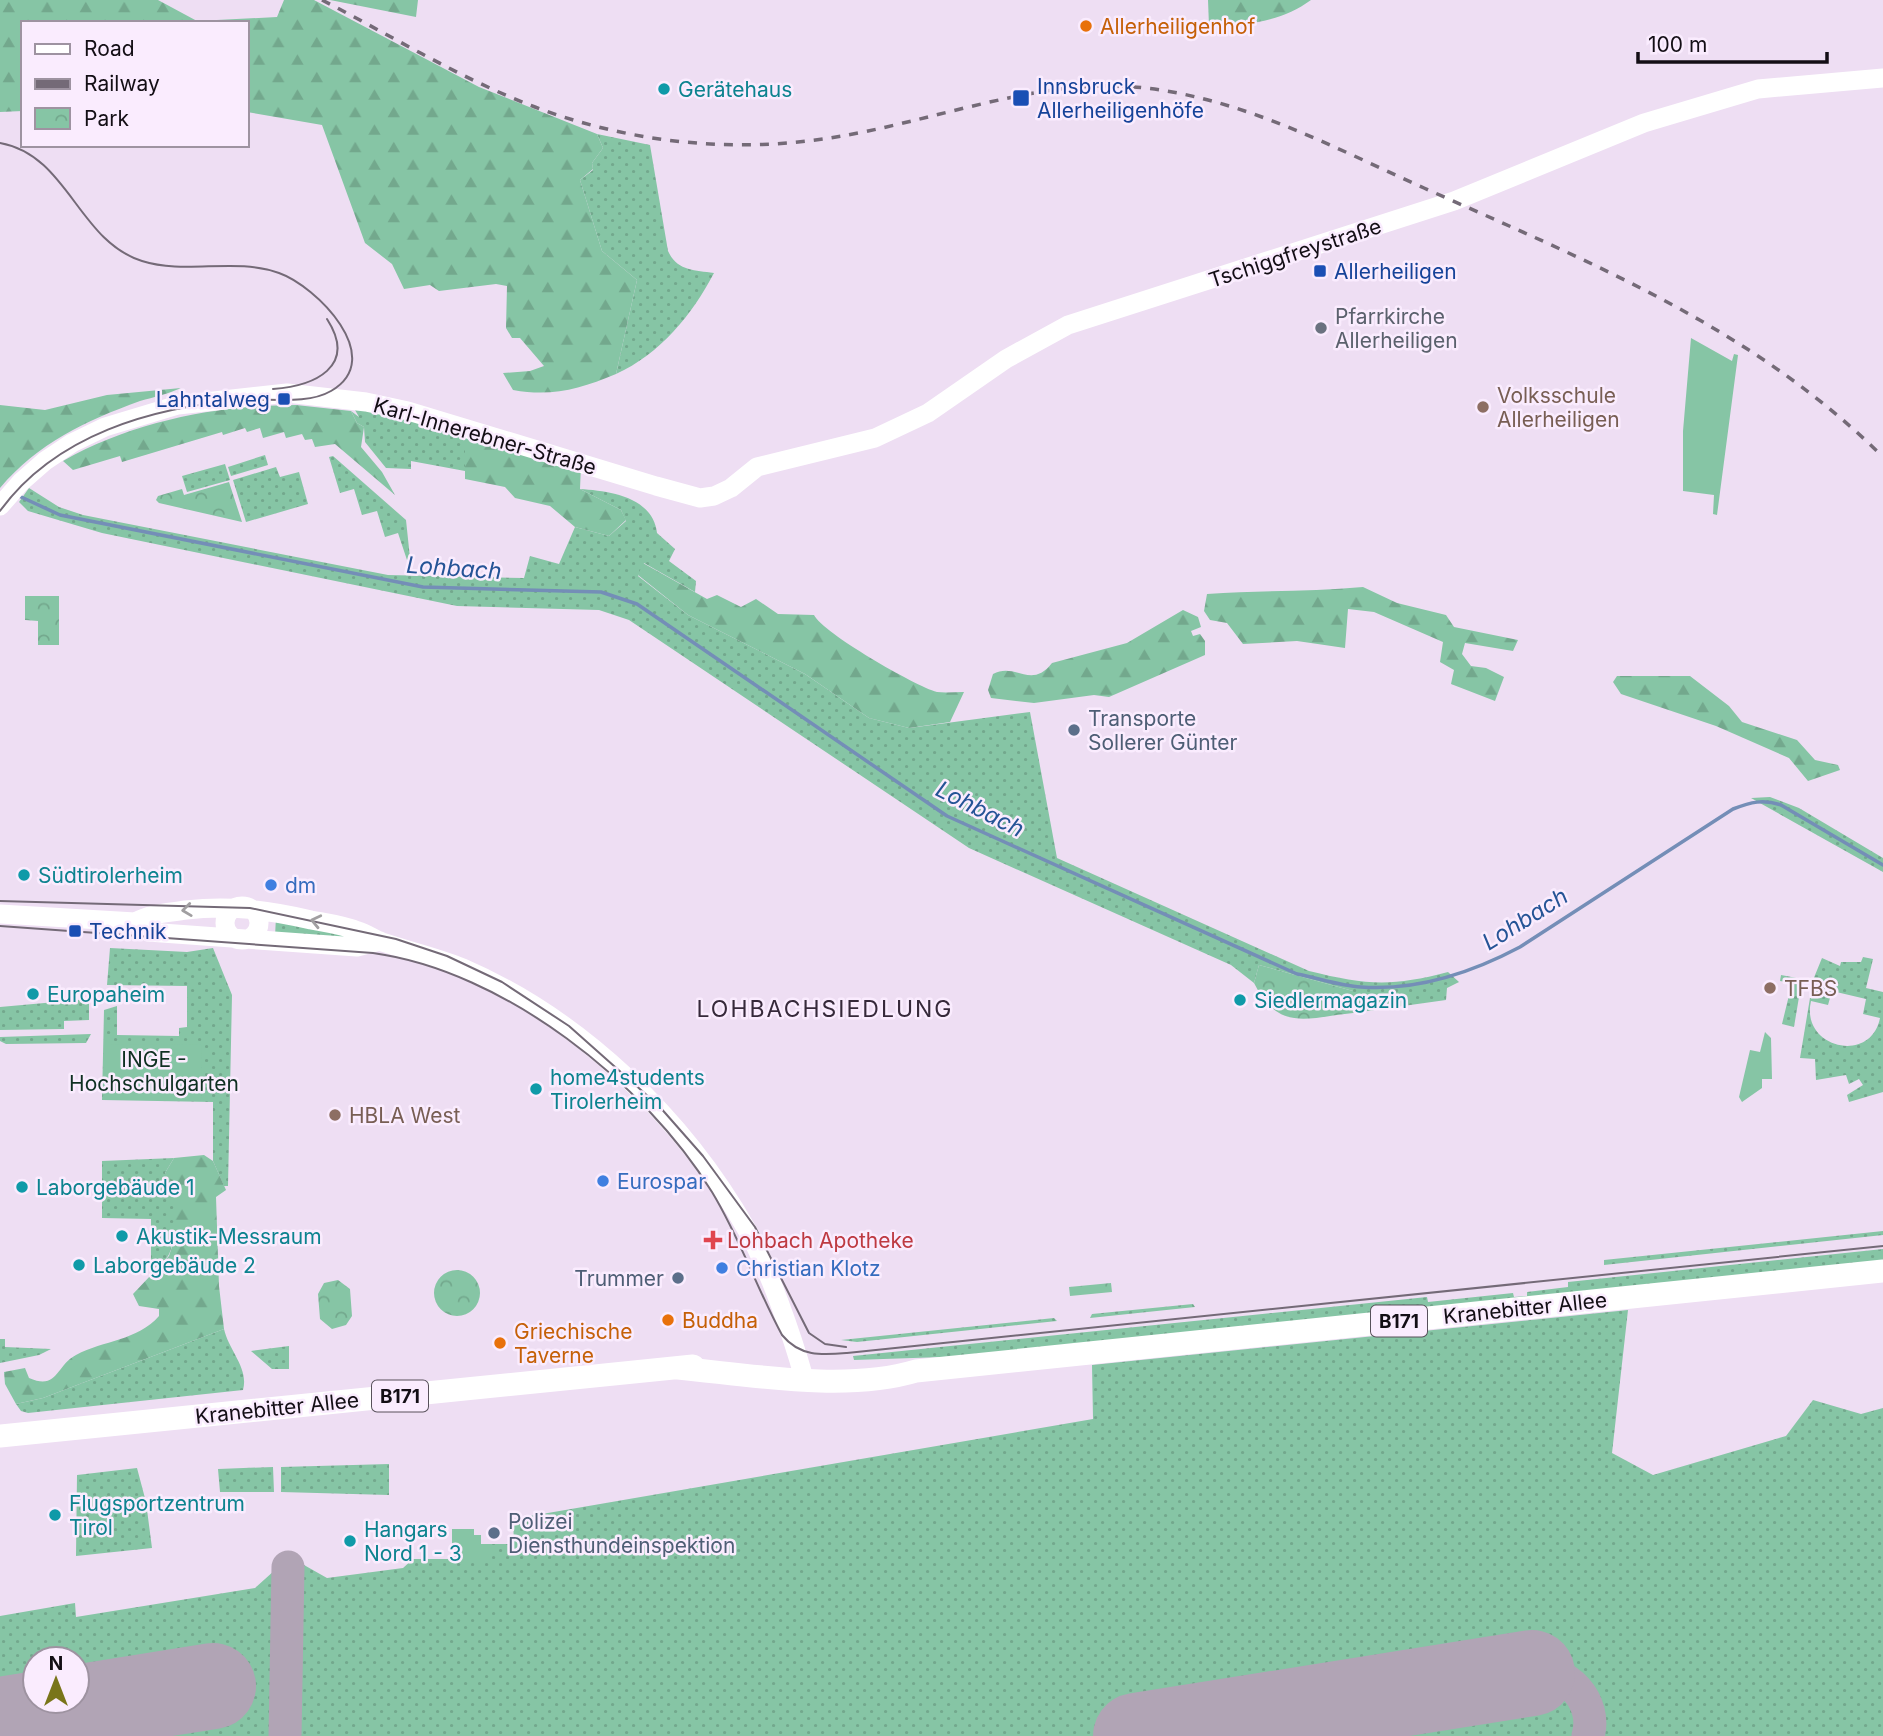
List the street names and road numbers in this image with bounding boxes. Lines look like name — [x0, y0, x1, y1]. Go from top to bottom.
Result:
street label: Tschiggfreystraße — [1205, 213, 1385, 293]
street label: Karl-Innerebner-Straße — [371, 392, 599, 480]
street label: Kranebitter Allee — [1442, 1287, 1608, 1329]
road number: B171 — [1371, 1306, 1427, 1336]
road number: B171 — [372, 1380, 428, 1412]
street label: Kranebitter Allee — [194, 1387, 360, 1429]

